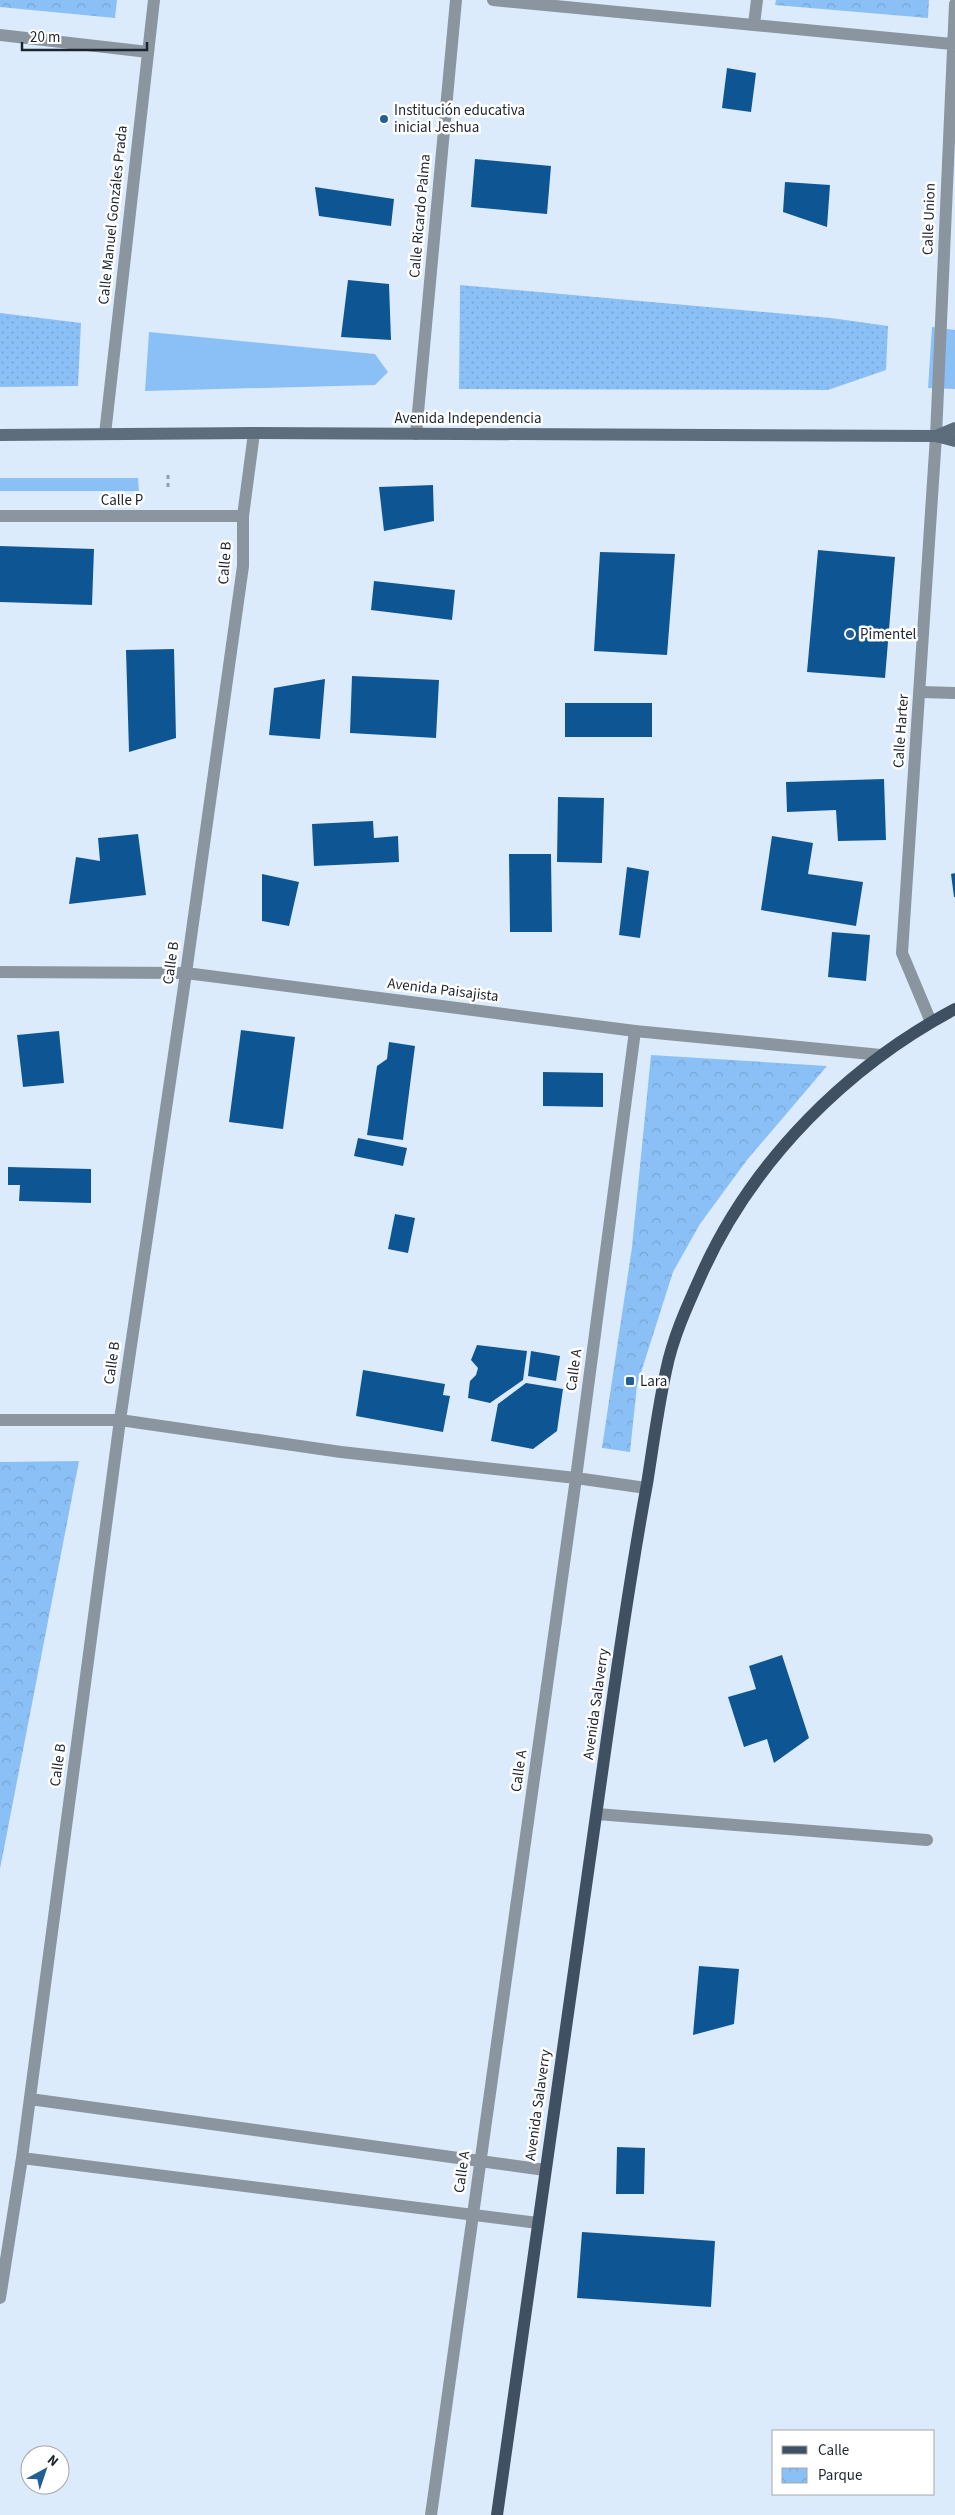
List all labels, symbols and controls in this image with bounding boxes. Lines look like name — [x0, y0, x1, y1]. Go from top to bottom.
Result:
scale bar — [22, 20, 148, 52]
text: 20 m — [30, 27, 60, 48]
place label: Institución educativa inicial Jeshua — [394, 100, 525, 138]
marker: Institución educativa inicial Jeshua — [378, 113, 390, 125]
street label: Calle Manuel Gonzáles Prada — [93, 124, 133, 306]
street label: Calle Ricardo Palma — [404, 153, 436, 279]
street label: Calle Union — [917, 183, 941, 255]
street label: Avenida Independencia — [394, 408, 542, 429]
street label: Calle P — [101, 490, 143, 511]
street label: Calle B — [213, 541, 237, 585]
place label: Pimentel — [860, 624, 917, 645]
marker: Pimentel — [844, 628, 856, 640]
street label: Calle Harter — [888, 692, 914, 769]
street label: Calle B — [158, 940, 184, 986]
street label: Avenida Paisajista — [386, 973, 500, 1007]
street label: Calle B — [99, 1340, 125, 1386]
street label: Calle A — [561, 1347, 587, 1392]
place label: Lara — [640, 1371, 667, 1392]
marker: Lara — [624, 1375, 636, 1387]
street label: Avenida Salaverry — [578, 1647, 614, 1761]
street label: Calle B — [45, 1742, 71, 1788]
street label: Calle A — [506, 1748, 532, 1793]
street label: Avenida Salaverry — [520, 2048, 556, 2162]
street label: Calle A — [449, 2149, 475, 2194]
legend — [772, 2430, 935, 2495]
text: Calle — [818, 2440, 849, 2461]
north arrow — [20, 2445, 70, 2495]
text: N — [43, 2450, 63, 2471]
text: Parque — [818, 2465, 862, 2486]

